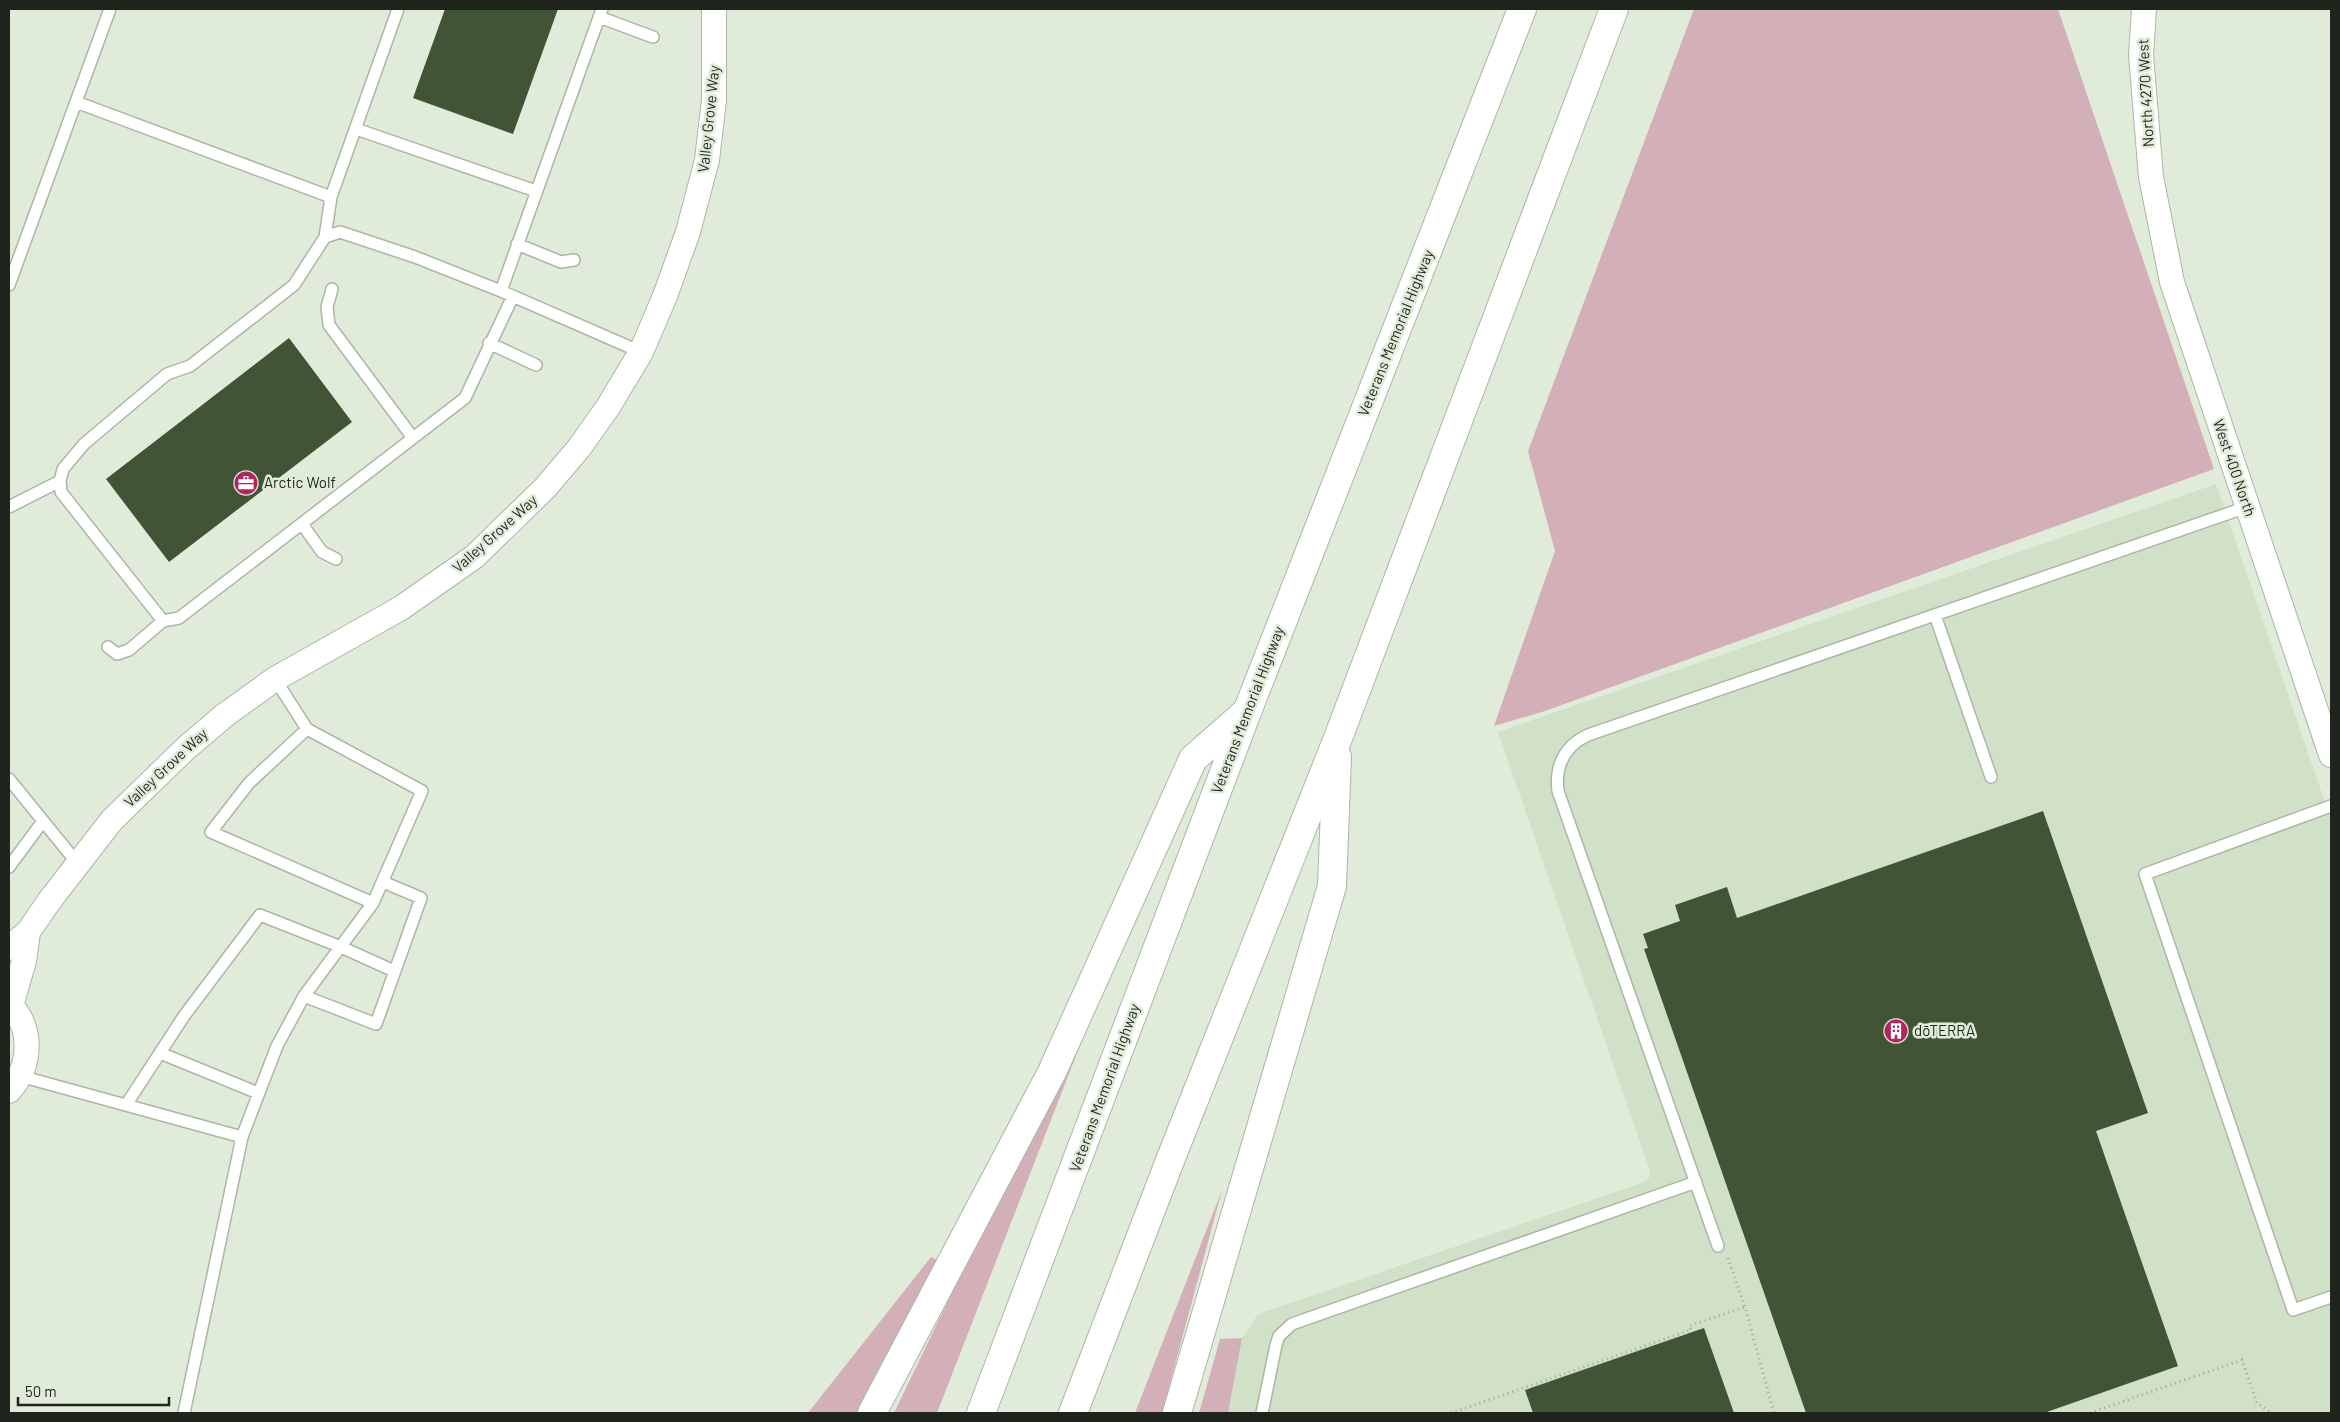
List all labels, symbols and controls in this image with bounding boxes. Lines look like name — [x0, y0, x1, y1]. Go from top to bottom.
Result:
street label: North 4270 West — [2133, 38, 2157, 148]
street label: Valley Grove Way — [693, 64, 723, 173]
street label: Veterans Memorial Highway — [1353, 247, 1437, 419]
street label: West 400 North — [2210, 417, 2260, 519]
office icon: Arctic Wolf — [233, 470, 259, 496]
place label: Arctic Wolf — [264, 473, 336, 491]
street label: Valley Grove Way — [448, 490, 540, 576]
street label: Veterans Memorial Highway — [1207, 623, 1287, 796]
street label: Valley Grove Way — [120, 724, 211, 811]
street label: Veterans Memorial Highway — [1065, 1001, 1143, 1174]
building icon: dōTERRA — [1883, 1018, 1909, 1044]
place label: dōTERRA — [1914, 1021, 1975, 1039]
scale bar — [18, 1374, 169, 1406]
text: 50 m — [25, 1382, 57, 1400]

